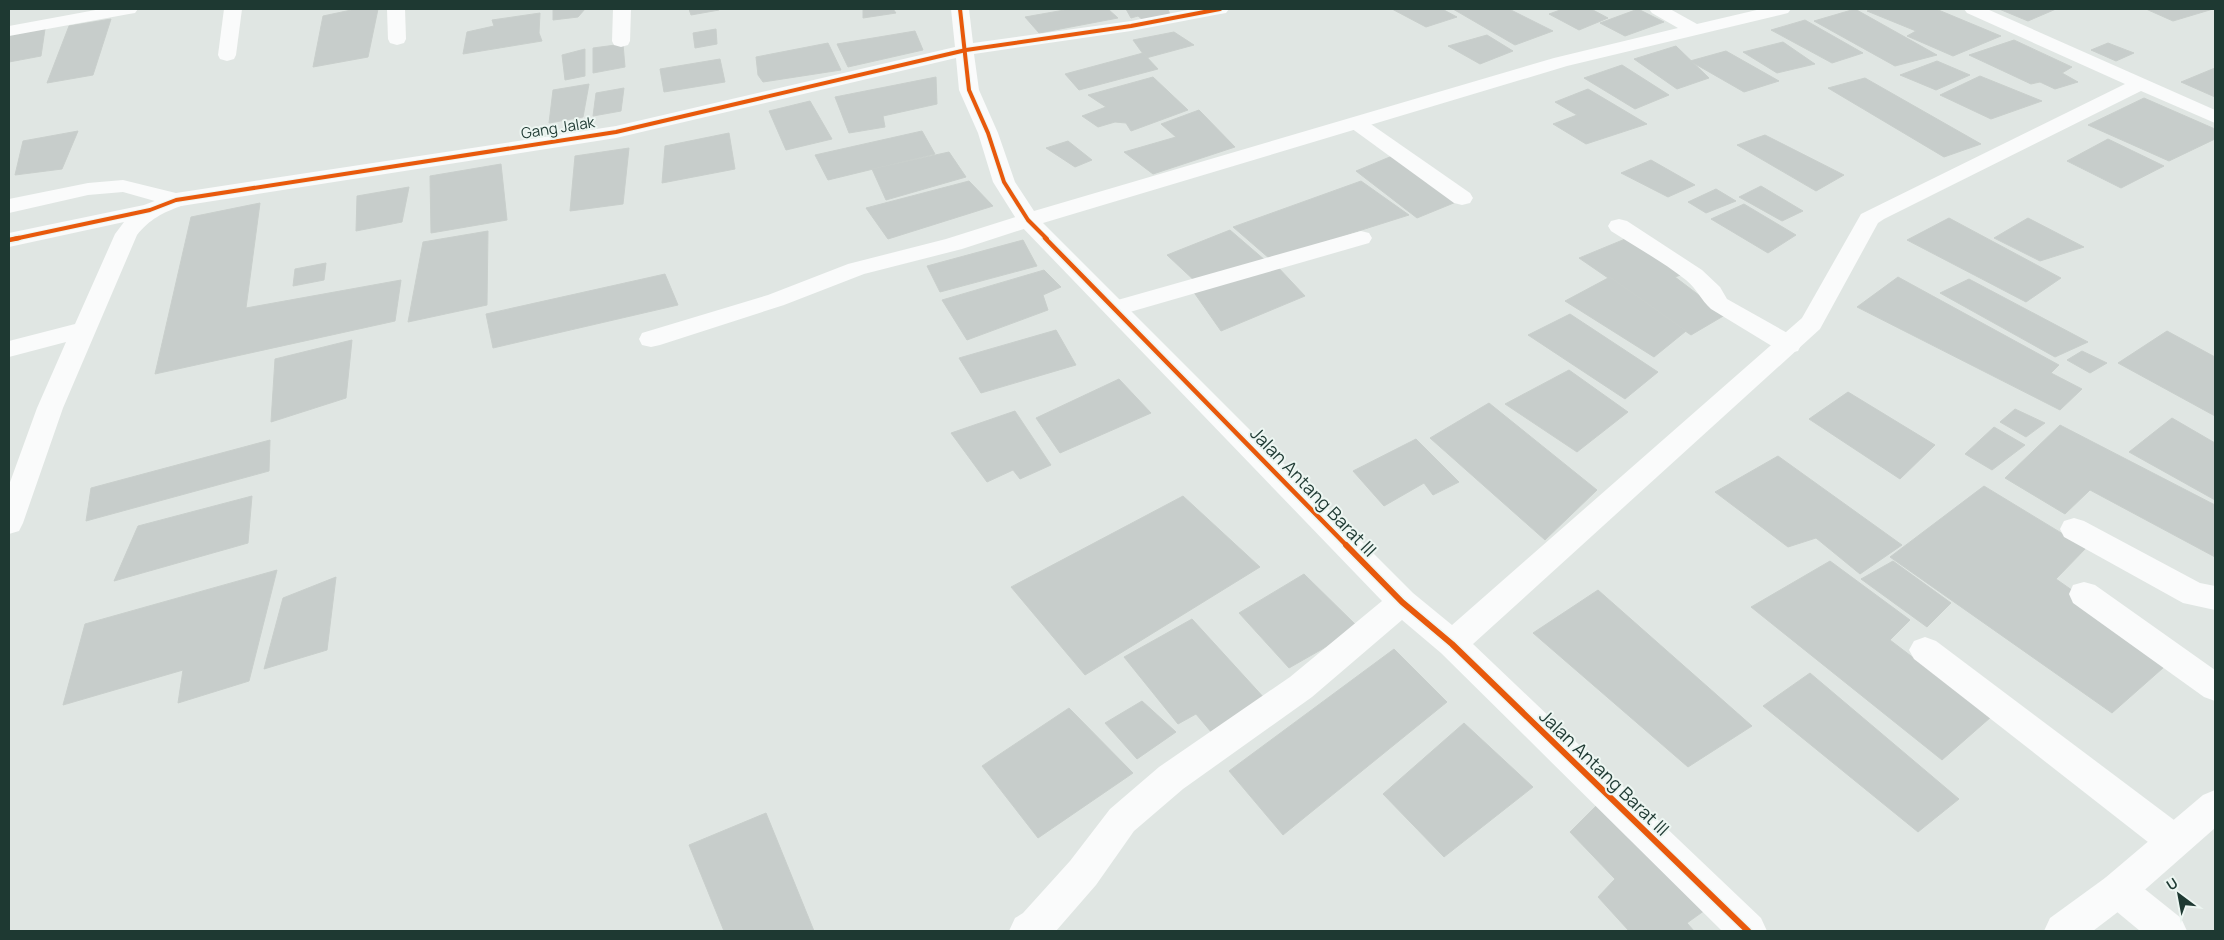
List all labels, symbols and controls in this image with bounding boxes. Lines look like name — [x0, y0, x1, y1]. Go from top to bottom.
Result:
street label: Gang Jalak — [520, 111, 597, 144]
street label: Jalan Antang Barat III — [1245, 421, 1382, 561]
street label: Jalan Antang Barat III — [1535, 704, 1675, 841]
north arrow — [2154, 870, 2204, 920]
text: U — [2163, 873, 2181, 894]

